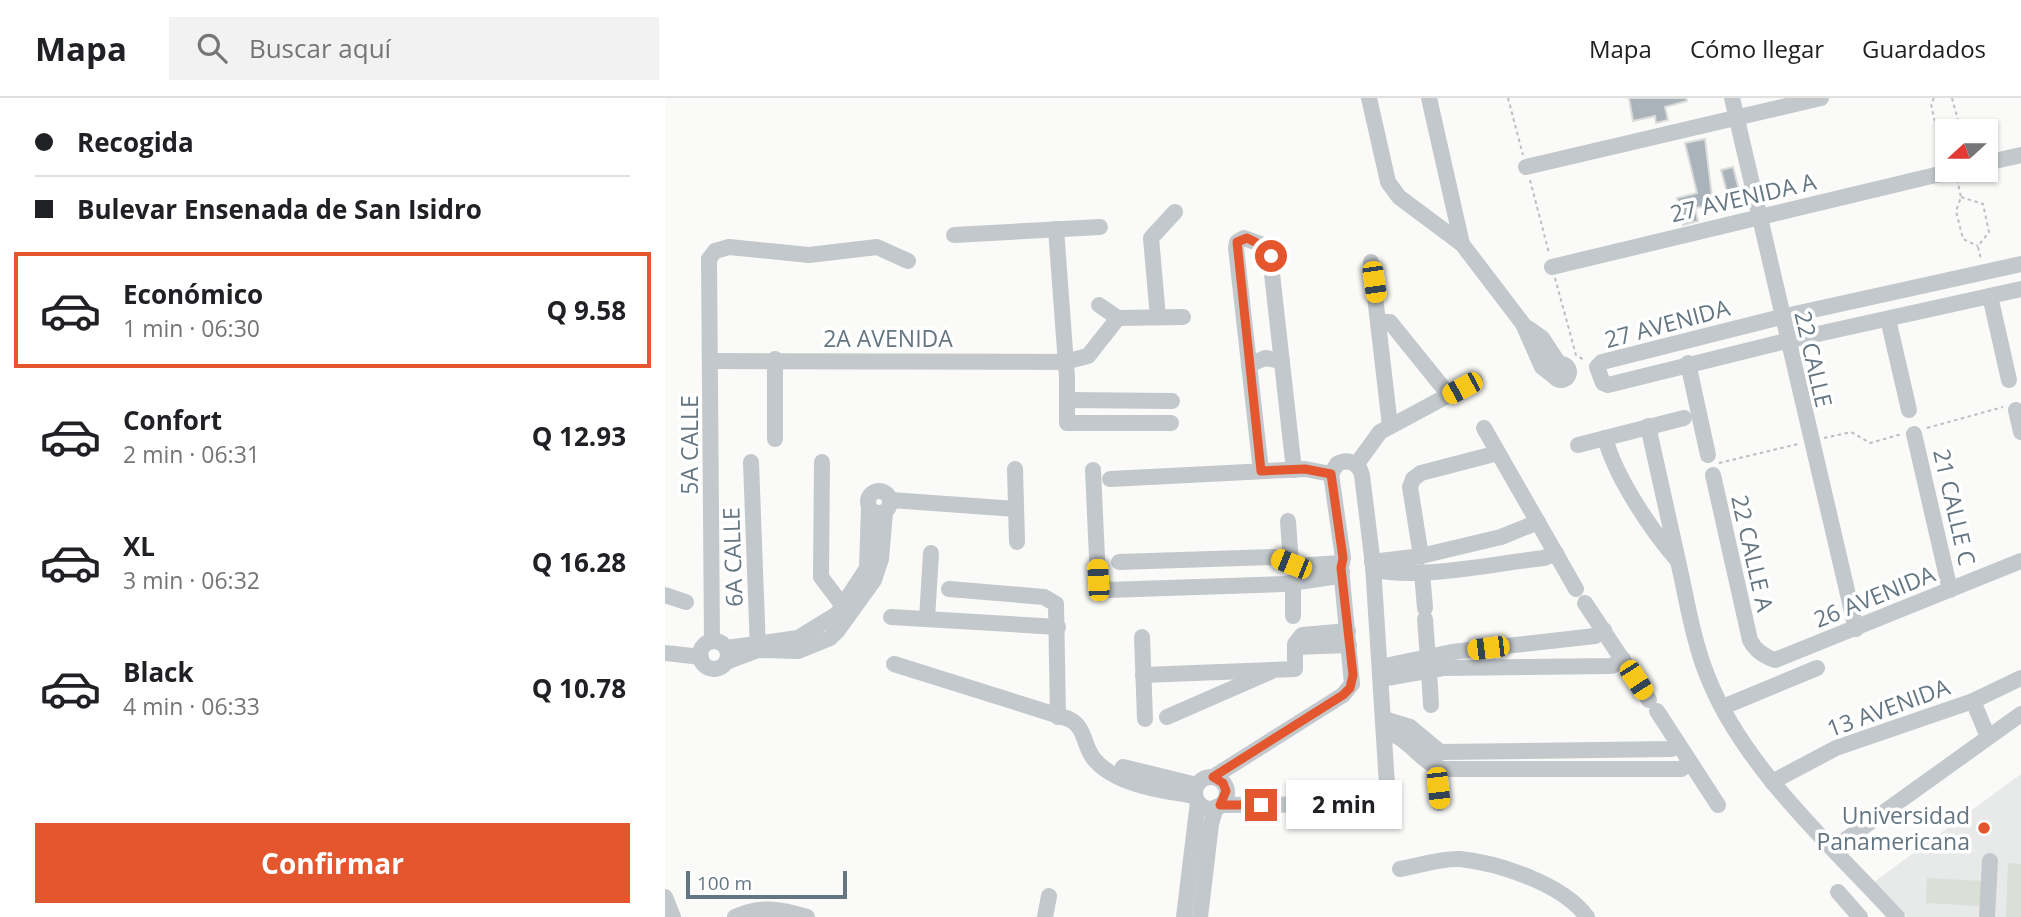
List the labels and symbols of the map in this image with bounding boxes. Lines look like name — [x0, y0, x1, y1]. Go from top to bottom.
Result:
north arrow — [1935, 119, 1999, 182]
street label: 27 AVENIDA A — [1667, 165, 1820, 229]
route start — [1255, 240, 1287, 272]
car — [1361, 260, 1388, 304]
street label: 27 AVENIDA — [1601, 291, 1734, 355]
street label: 22 CALLE — [1787, 308, 1841, 410]
street label: 2A AVENIDA — [823, 322, 953, 354]
car — [1439, 369, 1486, 407]
street label: 5A CALLE — [673, 395, 705, 495]
street label: 21 CALLE C — [1926, 446, 1984, 568]
street label: 22 CALLE A — [1724, 492, 1782, 615]
street label: 6A CALLE — [714, 507, 750, 607]
car — [1268, 546, 1315, 582]
street label: 26 AVENIDA — [1809, 557, 1940, 635]
car — [1087, 558, 1110, 602]
car — [1466, 635, 1511, 661]
car — [1616, 657, 1657, 703]
street label: 13 AVENIDA — [1822, 670, 1954, 744]
car — [1426, 766, 1451, 810]
callout: 2 min — [1285, 780, 1401, 830]
route end — [1245, 789, 1277, 821]
place label: Universidad Panamericana — [1816, 799, 1970, 857]
marker: Universidad Panamericana — [1976, 820, 1992, 836]
scale bar — [686, 868, 847, 900]

